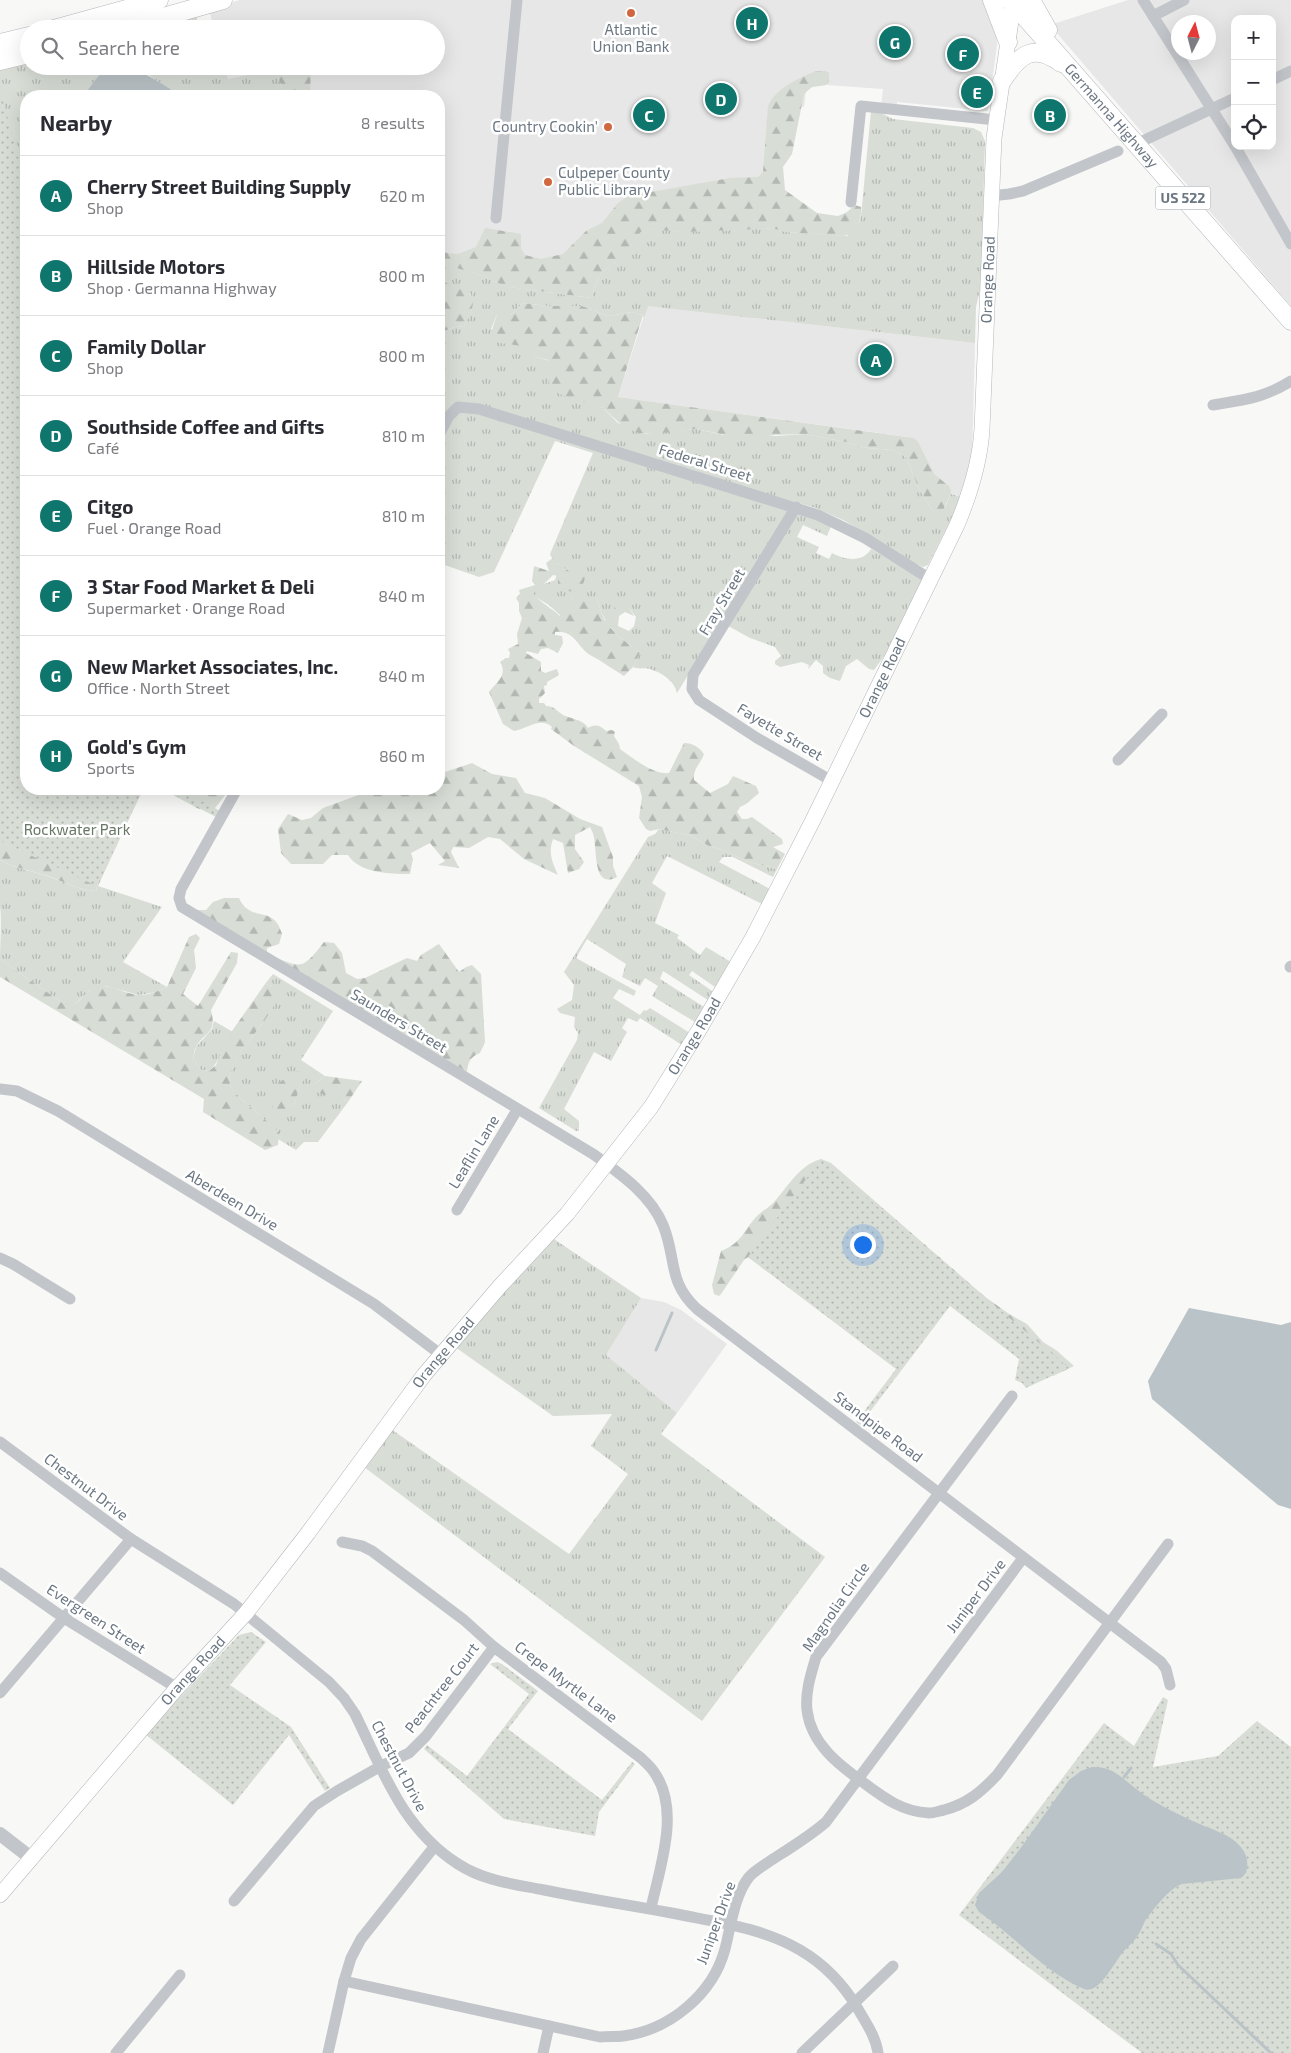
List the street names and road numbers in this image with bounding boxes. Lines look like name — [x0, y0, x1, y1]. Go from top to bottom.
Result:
street label: Germanna Highway — [1062, 59, 1163, 171]
road number: US 522 — [1156, 187, 1210, 210]
street label: Orange Road — [976, 236, 998, 324]
street label: Federal Street — [657, 439, 754, 485]
street label: Fray Street — [694, 565, 748, 638]
street label: Orange Road — [854, 634, 909, 720]
street label: Fayette Street — [735, 699, 827, 764]
street label: Saunders Street — [348, 984, 451, 1056]
street label: Orange Road — [663, 994, 724, 1078]
street label: Leaflin Lane — [444, 1111, 502, 1191]
street label: Aberdeen Drive — [183, 1165, 282, 1234]
street label: Orange Road — [408, 1313, 478, 1391]
street label: Standpipe Road — [831, 1387, 927, 1465]
street label: Chestnut Drive — [41, 1449, 132, 1524]
street label: Juniper Drive — [942, 1555, 1009, 1636]
street label: Magnolia Circle — [798, 1558, 873, 1654]
street label: Evergreen Street — [44, 1579, 150, 1657]
street label: Orange Road — [156, 1632, 228, 1708]
street label: Crepe Myrtle Lane — [512, 1637, 622, 1726]
street label: Peachtree Court — [400, 1639, 482, 1736]
street label: Chestnut Drive — [368, 1717, 431, 1814]
street label: Juniper Drive — [692, 1878, 738, 1967]

